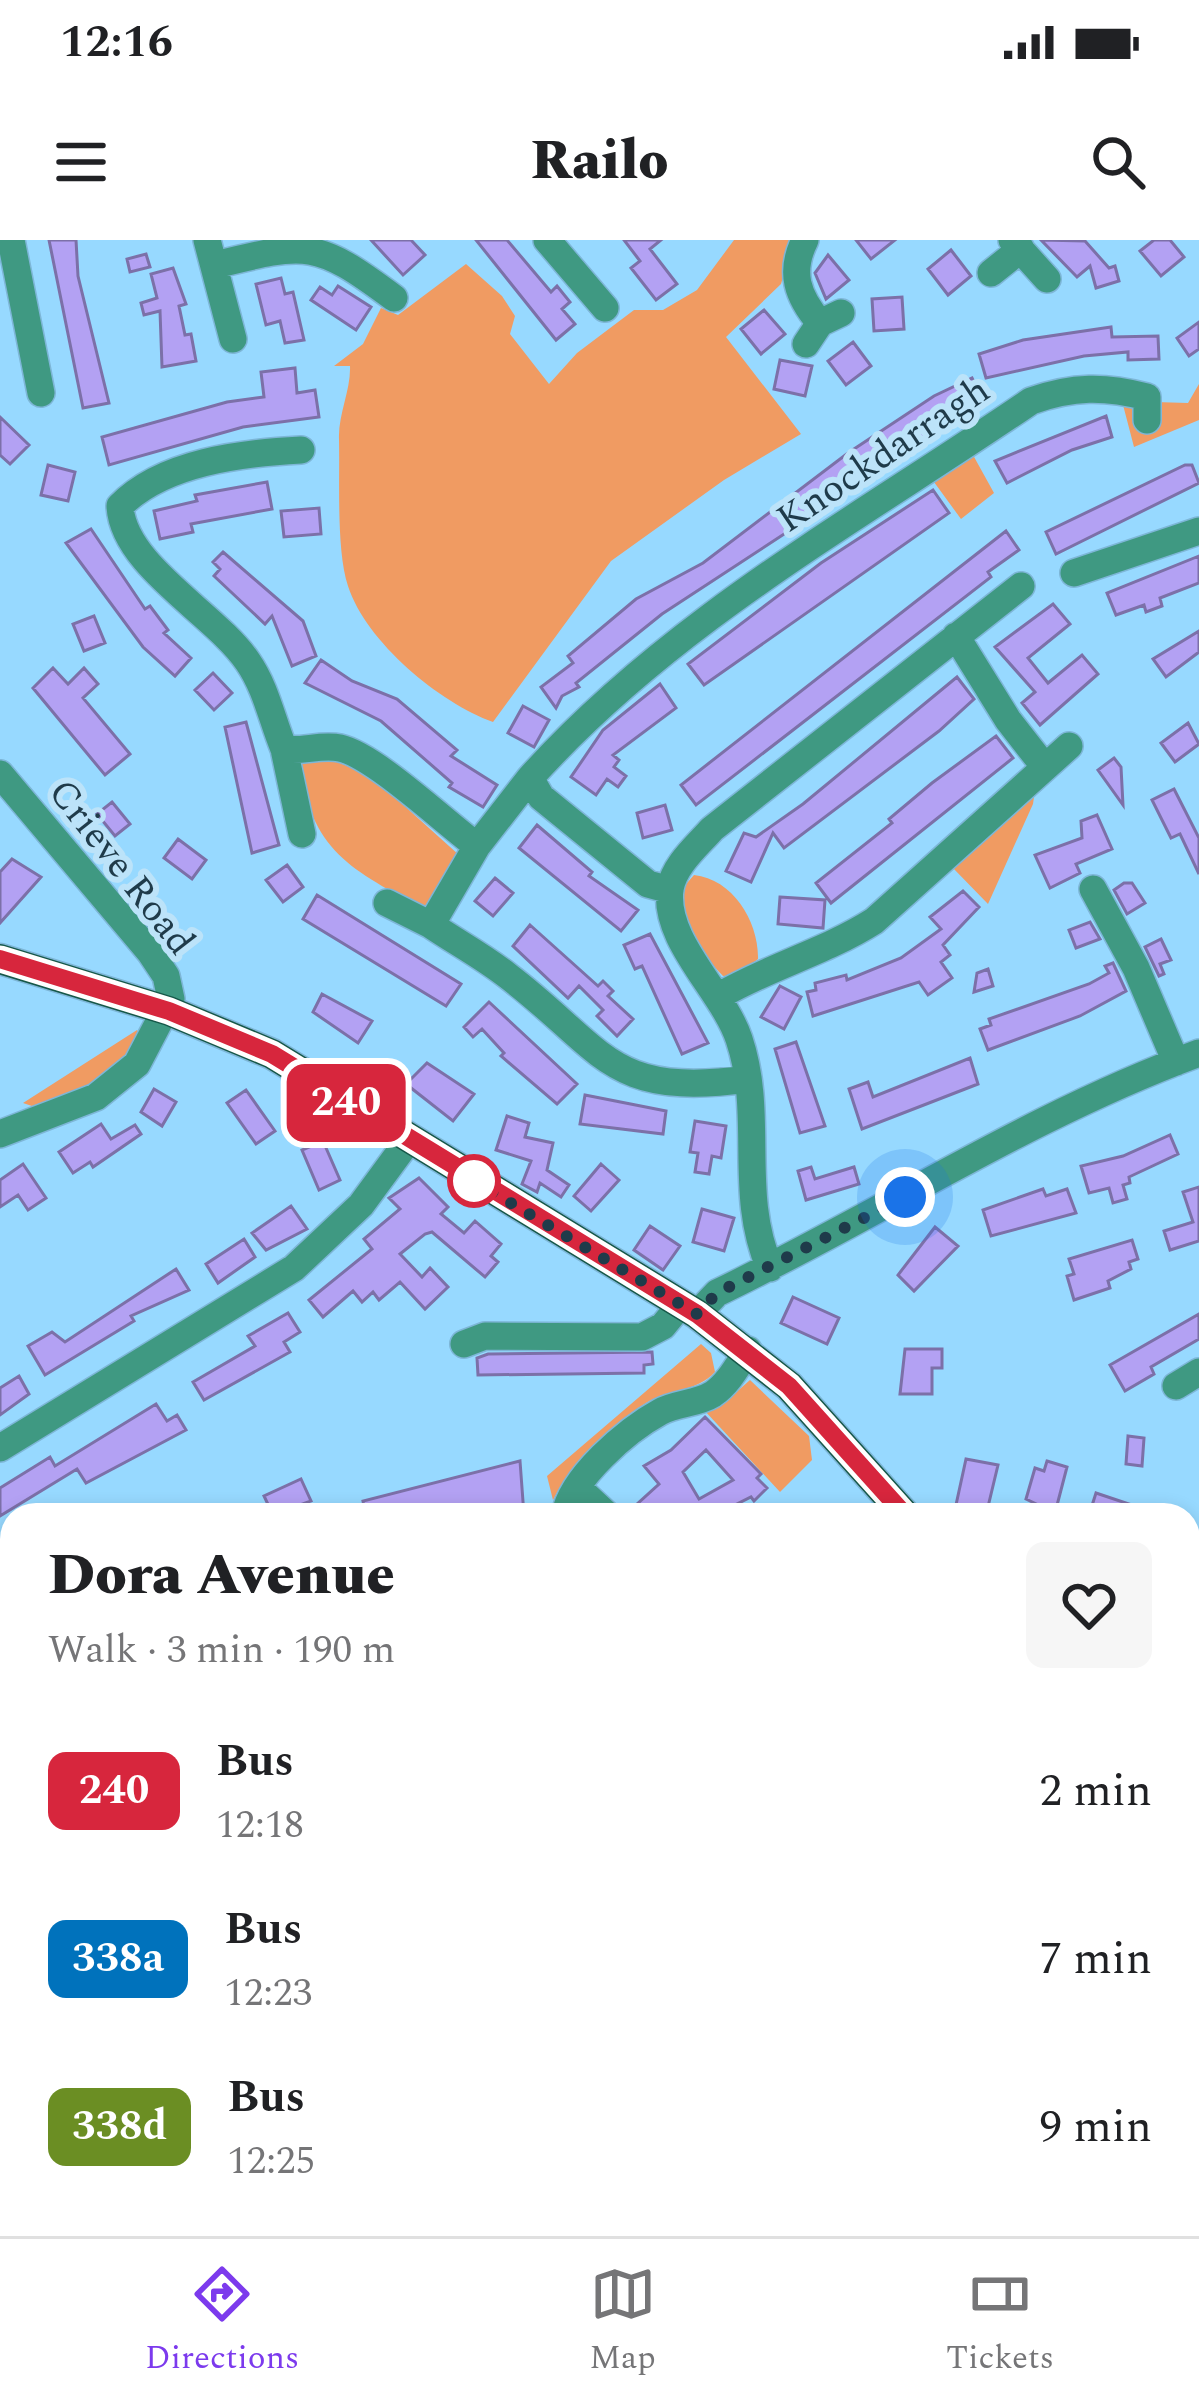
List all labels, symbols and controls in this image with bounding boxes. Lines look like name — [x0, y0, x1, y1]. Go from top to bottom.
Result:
text: 12:16 — [60, 8, 173, 77]
text: Railo — [531, 121, 668, 203]
icon: menu — [48, 129, 114, 195]
icon: search — [1085, 129, 1151, 195]
street label: Knockdarragh — [765, 362, 1002, 548]
street label: Crieve Road — [33, 767, 209, 968]
line badge: 240 — [277, 1064, 415, 1142]
text: 240 — [311, 1071, 381, 1134]
unlabelled marker — [449, 1156, 499, 1206]
your location — [875, 1167, 935, 1227]
text: Dora Avenue — [48, 1533, 395, 1619]
button: heart — [1026, 1542, 1152, 1668]
text: Walk · 3 min · 190 m — [48, 1621, 395, 1680]
text: Bus — [216, 1727, 294, 1796]
text: 2 min — [1039, 1757, 1152, 1826]
text: 240 — [79, 1759, 149, 1822]
text: 12:18 — [216, 1796, 304, 1855]
text: Bus — [224, 1895, 302, 1964]
text: 7 min — [1039, 1925, 1152, 1994]
text: 338a — [72, 1927, 164, 1990]
text: 12:23 — [224, 1964, 312, 2023]
text: Bus — [227, 2063, 305, 2132]
text: 9 min — [1039, 2093, 1152, 2162]
text: 338d — [72, 2095, 167, 2158]
text: 12:25 — [227, 2132, 315, 2191]
tab: Directions — [145, 2261, 299, 2383]
tab: Map — [589, 2261, 656, 2383]
tab: Tickets — [946, 2261, 1054, 2383]

